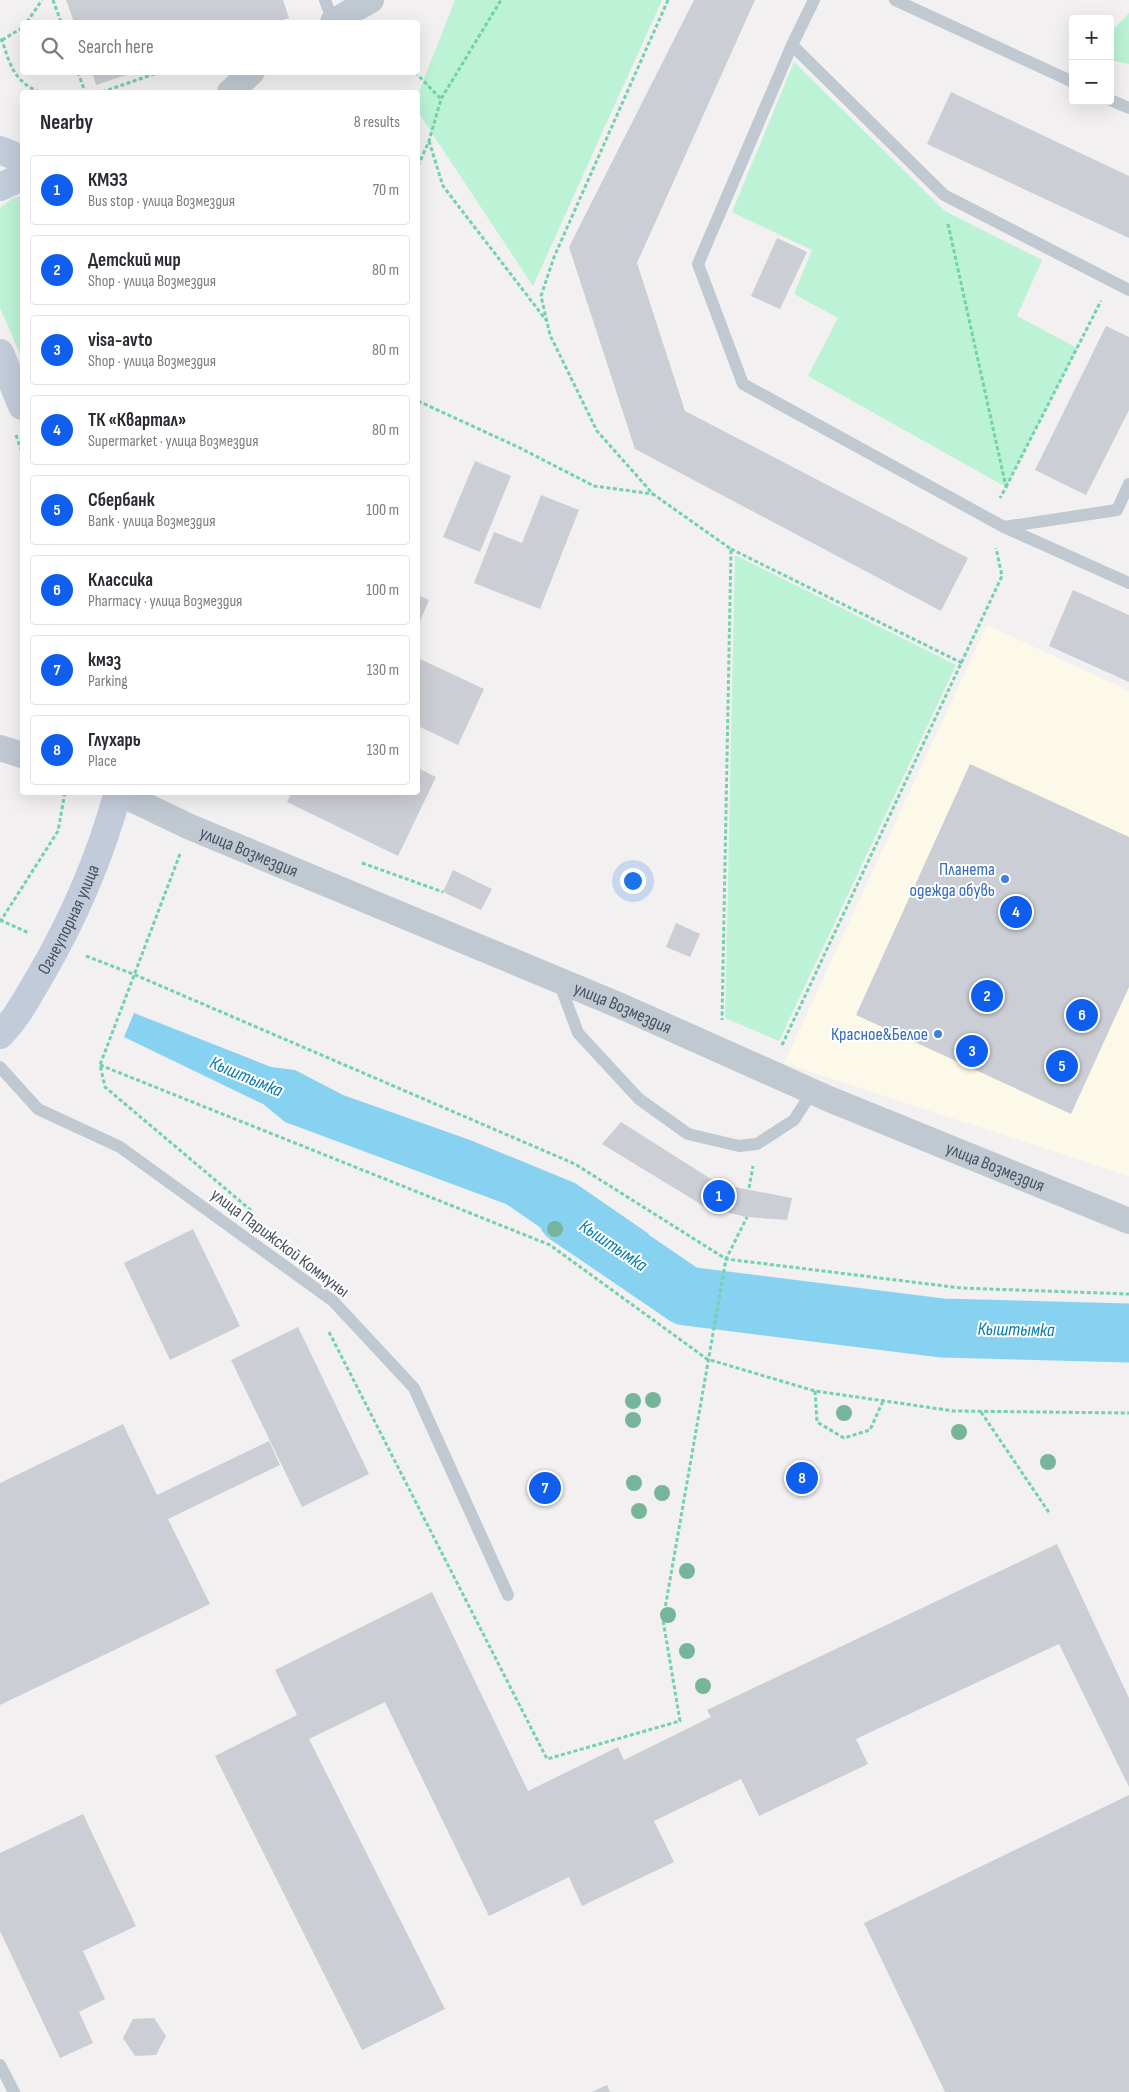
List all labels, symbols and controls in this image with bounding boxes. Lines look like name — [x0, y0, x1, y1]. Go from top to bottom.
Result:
map controls — [1069, 15, 1114, 105]
button: + — [1069, 15, 1114, 60]
search box — [20, 20, 420, 75]
icon: search — [38, 34, 66, 62]
text: Search here — [78, 36, 154, 59]
button: − — [1069, 60, 1114, 105]
text: Nearby — [40, 110, 93, 135]
text: 8 results — [354, 113, 400, 132]
text: КМЭЗ — [88, 169, 128, 192]
text: 1 — [54, 181, 60, 200]
text: 70 m — [373, 181, 399, 200]
text: Bus stop · улица Возмездия — [88, 192, 235, 211]
text: Детский мир — [88, 249, 181, 272]
text: 2 — [53, 261, 61, 280]
text: 80 m — [372, 261, 399, 280]
text: Shop · улица Возмездия — [88, 272, 216, 291]
text: visa-avto — [88, 329, 152, 352]
text: 3 — [53, 341, 61, 360]
text: 80 m — [372, 341, 399, 360]
text: Shop · улица Возмездия — [88, 352, 216, 371]
text: ТК «Квартал» — [88, 409, 186, 432]
text: 4 — [53, 421, 61, 440]
text: 80 m — [372, 421, 399, 440]
text: Supermarket · улица Возмездия — [88, 432, 258, 451]
text: Сбербанк — [88, 489, 155, 512]
text: 5 — [53, 501, 61, 520]
text: 100 m — [366, 501, 399, 520]
text: Bank · улица Возмездия — [88, 512, 215, 531]
text: Классика — [88, 569, 153, 592]
text: 6 — [53, 581, 61, 600]
text: 100 m — [366, 581, 399, 600]
text: Pharmacy · улица Возмездия — [88, 592, 242, 611]
text: кмэз — [88, 649, 121, 672]
text: 7 — [54, 661, 60, 680]
text: 130 m — [367, 661, 399, 680]
text: Parking — [88, 672, 128, 691]
text: Глухарь — [88, 729, 141, 752]
text: 8 — [53, 741, 61, 760]
text: 130 m — [367, 741, 399, 760]
text: Place — [88, 752, 117, 771]
street label: улица Возмездия — [197, 822, 301, 881]
place label: Планета одежда обувь — [910, 859, 995, 901]
street label: Огнеупорная улица — [33, 861, 104, 978]
your location — [620, 868, 646, 894]
marker: Планета одежда обувь — [999, 873, 1011, 885]
pin: 4 — [1000, 893, 1032, 931]
street label: улица Возмездия — [571, 977, 675, 1038]
pin: 2 — [971, 977, 1003, 1015]
pin: 6 — [1066, 996, 1098, 1034]
place label: Красное&Белое — [831, 1024, 928, 1045]
marker: Красное&Белое — [932, 1028, 944, 1040]
pin: 3 — [956, 1032, 988, 1070]
pin: 5 — [1046, 1047, 1078, 1085]
water label: Кыштымка — [206, 1051, 286, 1103]
street label: улица Возмездия — [943, 1137, 1048, 1196]
pin: 1 — [703, 1177, 735, 1215]
street label: улица Парижской Коммуны — [207, 1184, 353, 1302]
water label: Кыштымка — [575, 1215, 652, 1277]
water label: Кыштымка — [977, 1318, 1055, 1342]
pin: 8 — [786, 1459, 818, 1497]
pin: 7 — [529, 1469, 561, 1507]

